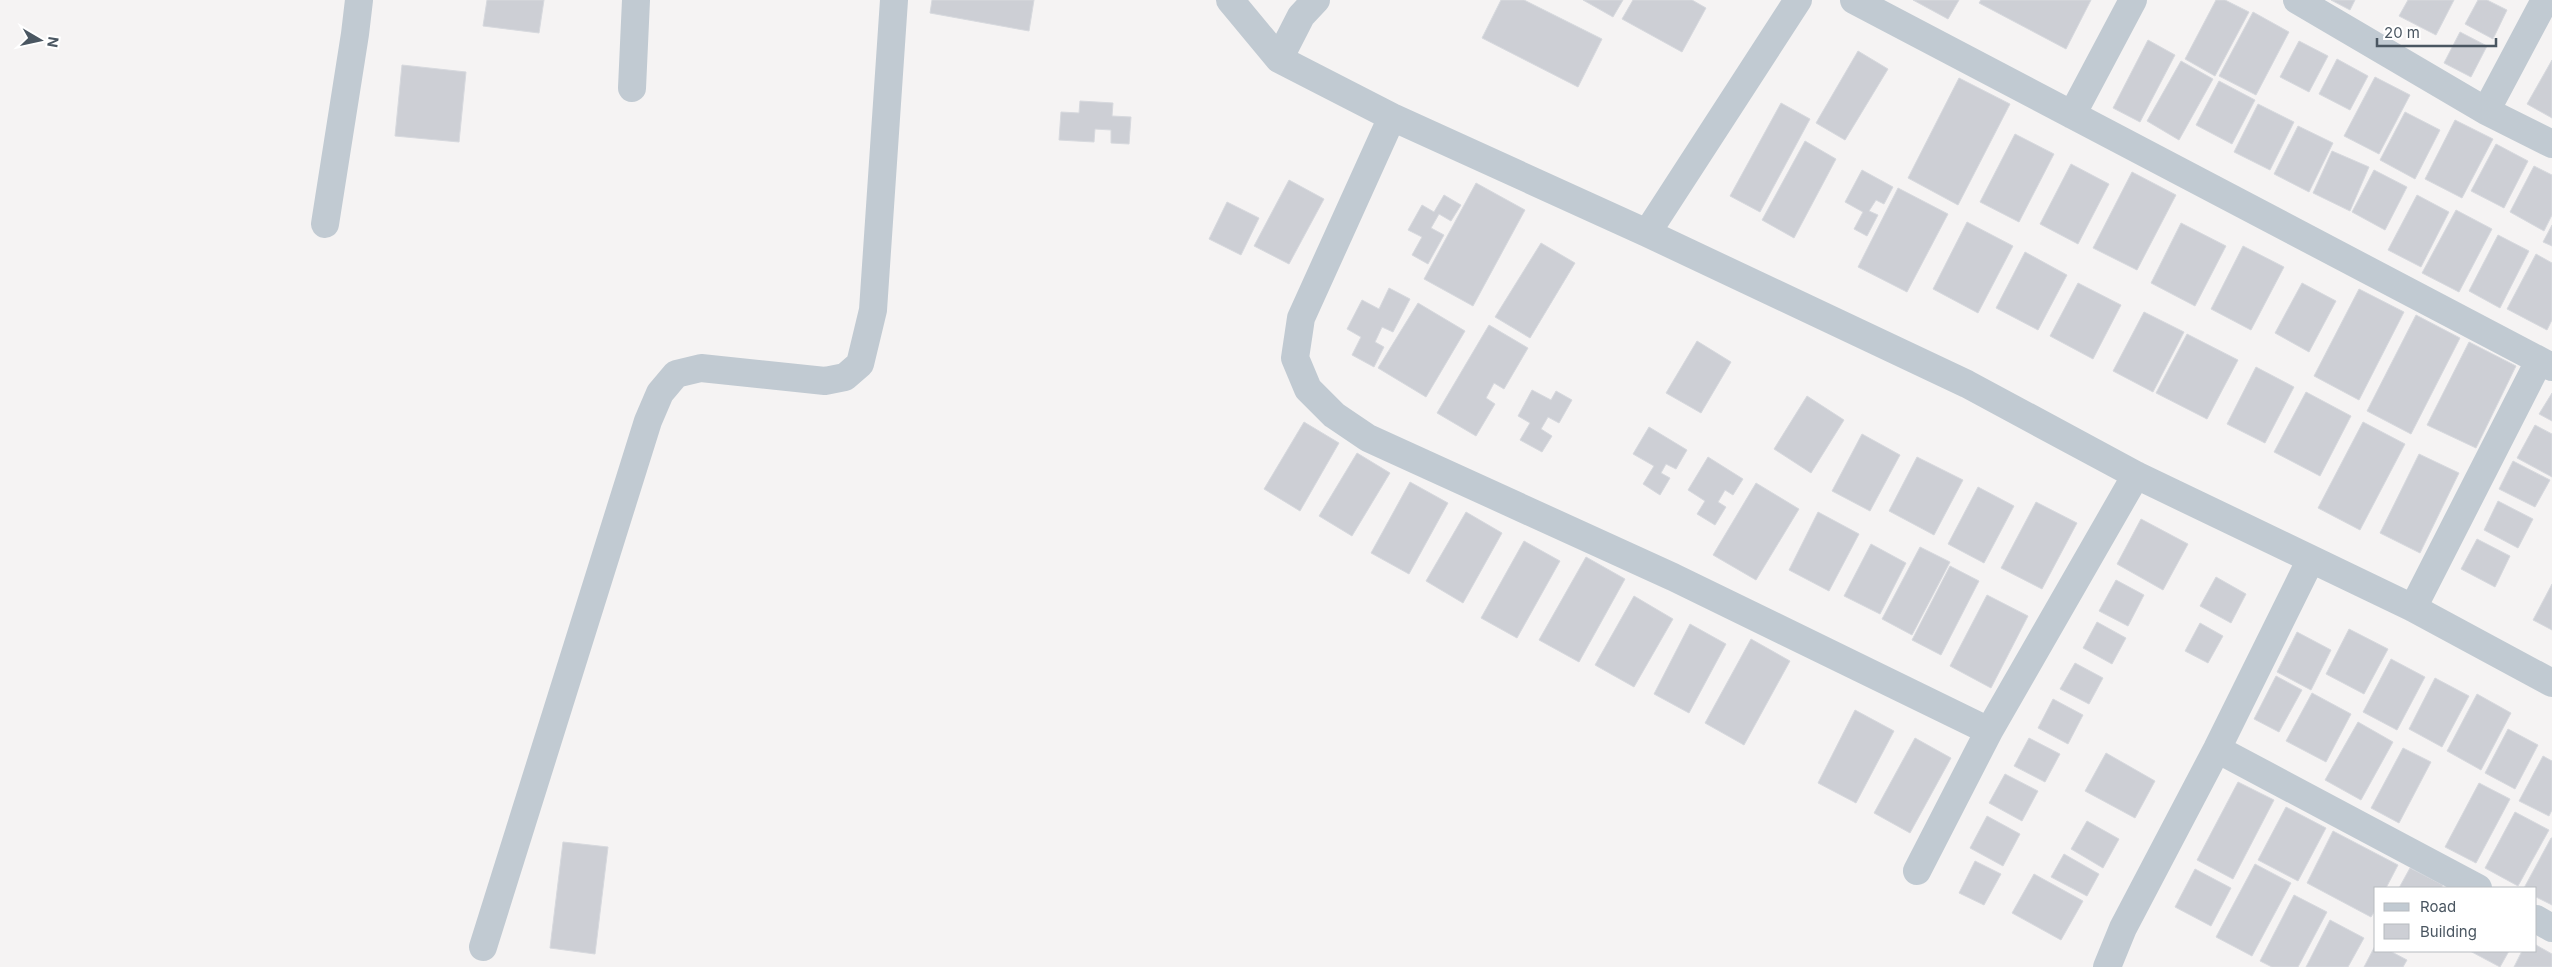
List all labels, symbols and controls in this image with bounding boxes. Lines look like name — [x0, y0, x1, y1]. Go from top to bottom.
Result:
north arrow — [15, 15, 65, 65]
scale bar — [2377, 15, 2496, 47]
text: 20 m — [2384, 23, 2420, 42]
text: N — [44, 36, 63, 49]
legend — [2374, 887, 2537, 952]
text: Road — [2420, 897, 2456, 916]
text: Building — [2420, 922, 2477, 941]

